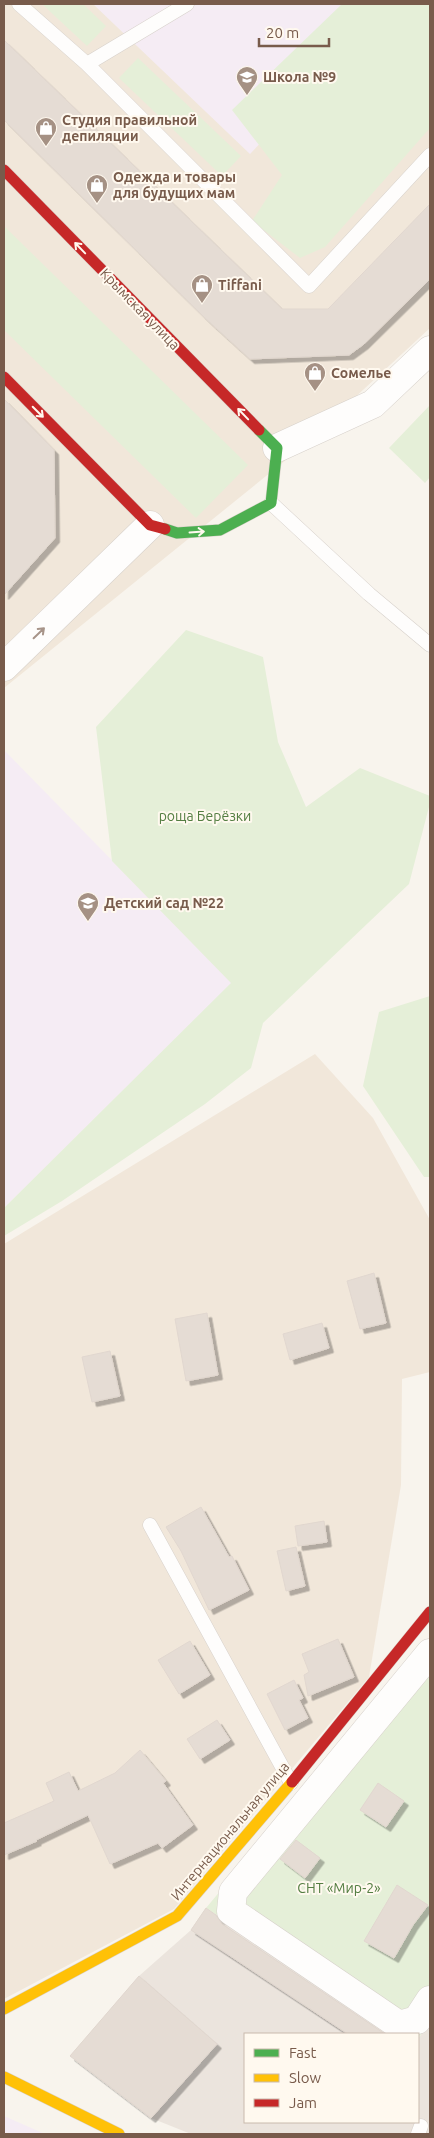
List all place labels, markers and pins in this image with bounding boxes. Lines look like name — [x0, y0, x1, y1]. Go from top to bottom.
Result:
school or university icon: Школа №9 — [235, 65, 259, 96]
place label: Школа №9 — [263, 69, 336, 85]
place label: Студия правильной депиляции — [62, 112, 197, 144]
shop icon: Студия правильной депиляции — [34, 116, 58, 147]
place label: Одежда и товары для будущих мам — [113, 169, 236, 201]
shop icon: Одежда и товары для будущих мам — [85, 173, 109, 204]
shop icon: Tiffani — [190, 273, 214, 304]
place label: Tiffani — [218, 277, 262, 293]
shop icon: Сомелье — [303, 361, 327, 392]
place label: Сомелье — [331, 365, 391, 381]
school or university icon: Детский сад №22 — [76, 891, 100, 922]
place label: Детский сад №22 — [104, 895, 224, 911]

